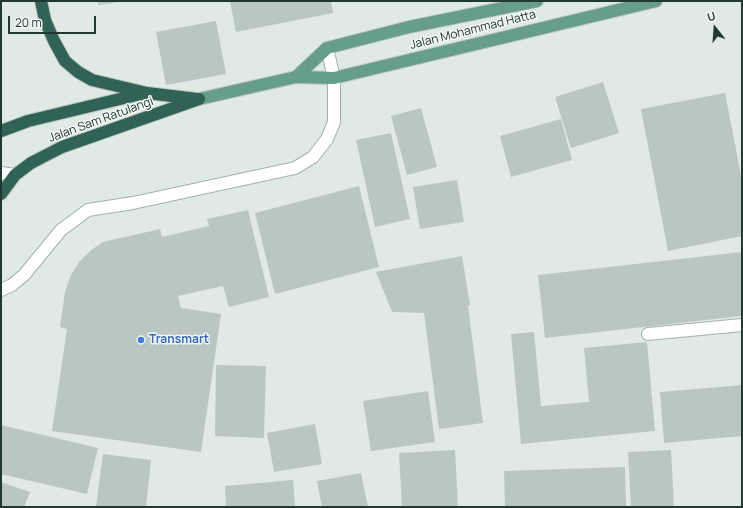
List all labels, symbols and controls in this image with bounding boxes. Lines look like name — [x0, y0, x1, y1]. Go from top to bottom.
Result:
street label: Jalan Mohammad Hatta — [409, 7, 537, 53]
scale bar — [10, 8, 98, 34]
north arrow — [695, 8, 735, 48]
text: U — [705, 8, 717, 24]
text: 20 m — [15, 14, 42, 31]
street label: Jalan Sam Ratulangi — [47, 94, 155, 146]
place label: Transmart — [149, 333, 209, 347]
marker: Transmart — [136, 335, 146, 345]

